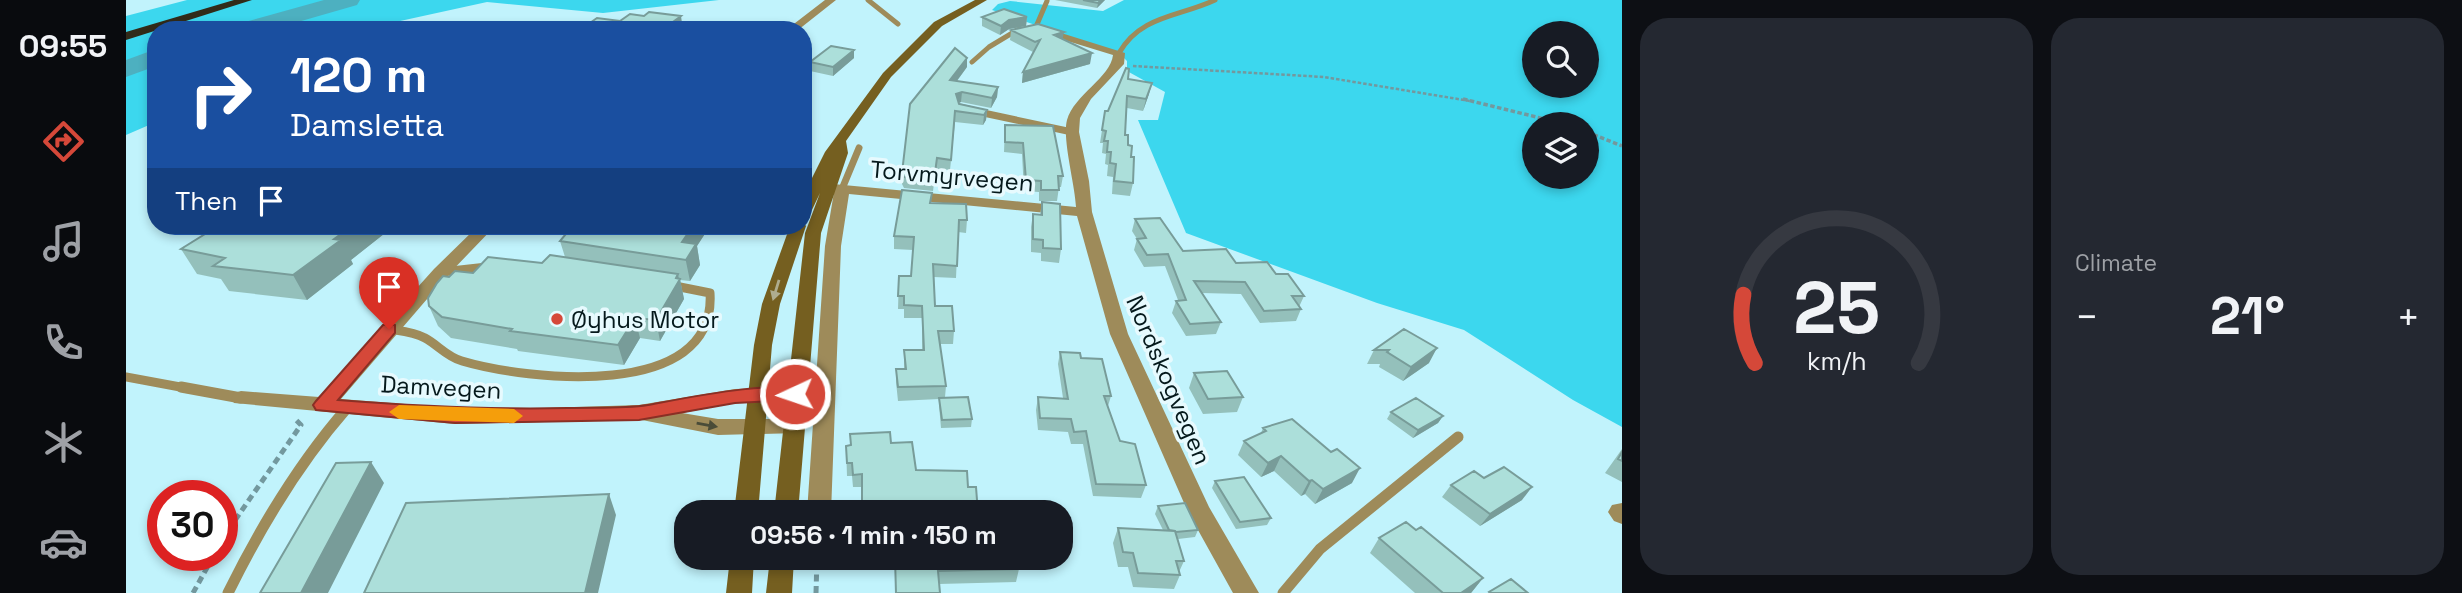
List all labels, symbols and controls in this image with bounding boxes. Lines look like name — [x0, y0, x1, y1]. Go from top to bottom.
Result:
map controls — [1522, 21, 1599, 189]
button: search — [1522, 21, 1599, 98]
text: 09:55 — [19, 26, 107, 66]
text: 120 m — [290, 44, 427, 106]
icon: right — [175, 49, 266, 140]
text: Damsletta — [290, 105, 444, 145]
button: layers — [1522, 112, 1599, 189]
icon: directions — [39, 117, 88, 166]
street label: Torvmyrvegen — [869, 153, 1035, 199]
icon: arrive — [252, 182, 290, 220]
text: Then — [175, 184, 238, 218]
icon: music — [39, 217, 88, 266]
text: Climate — [2075, 248, 2157, 278]
pin — [359, 257, 419, 329]
text: 25 — [1793, 261, 1880, 354]
icon: arrive — [370, 268, 408, 306]
one-way arrow — [770, 280, 780, 301]
text: 21° — [2210, 283, 2285, 349]
street label: Nordskogvegen — [1119, 291, 1219, 469]
text: − — [2075, 293, 2099, 341]
text: + — [2396, 293, 2420, 341]
place label: Øyhus Motor — [571, 304, 719, 335]
marker: Øyhus Motor — [549, 311, 565, 327]
icon: phone — [39, 318, 88, 367]
text: km/h — [1807, 344, 1866, 376]
position arrow — [758, 357, 832, 431]
street label: Damvegen — [380, 368, 502, 406]
icon: climate — [39, 418, 88, 467]
one-way arrow — [696, 419, 718, 430]
speed limit sign: 30 — [147, 480, 238, 571]
icon: car — [39, 518, 88, 567]
text: 09:56 · 1 min · 150 m — [750, 518, 997, 552]

